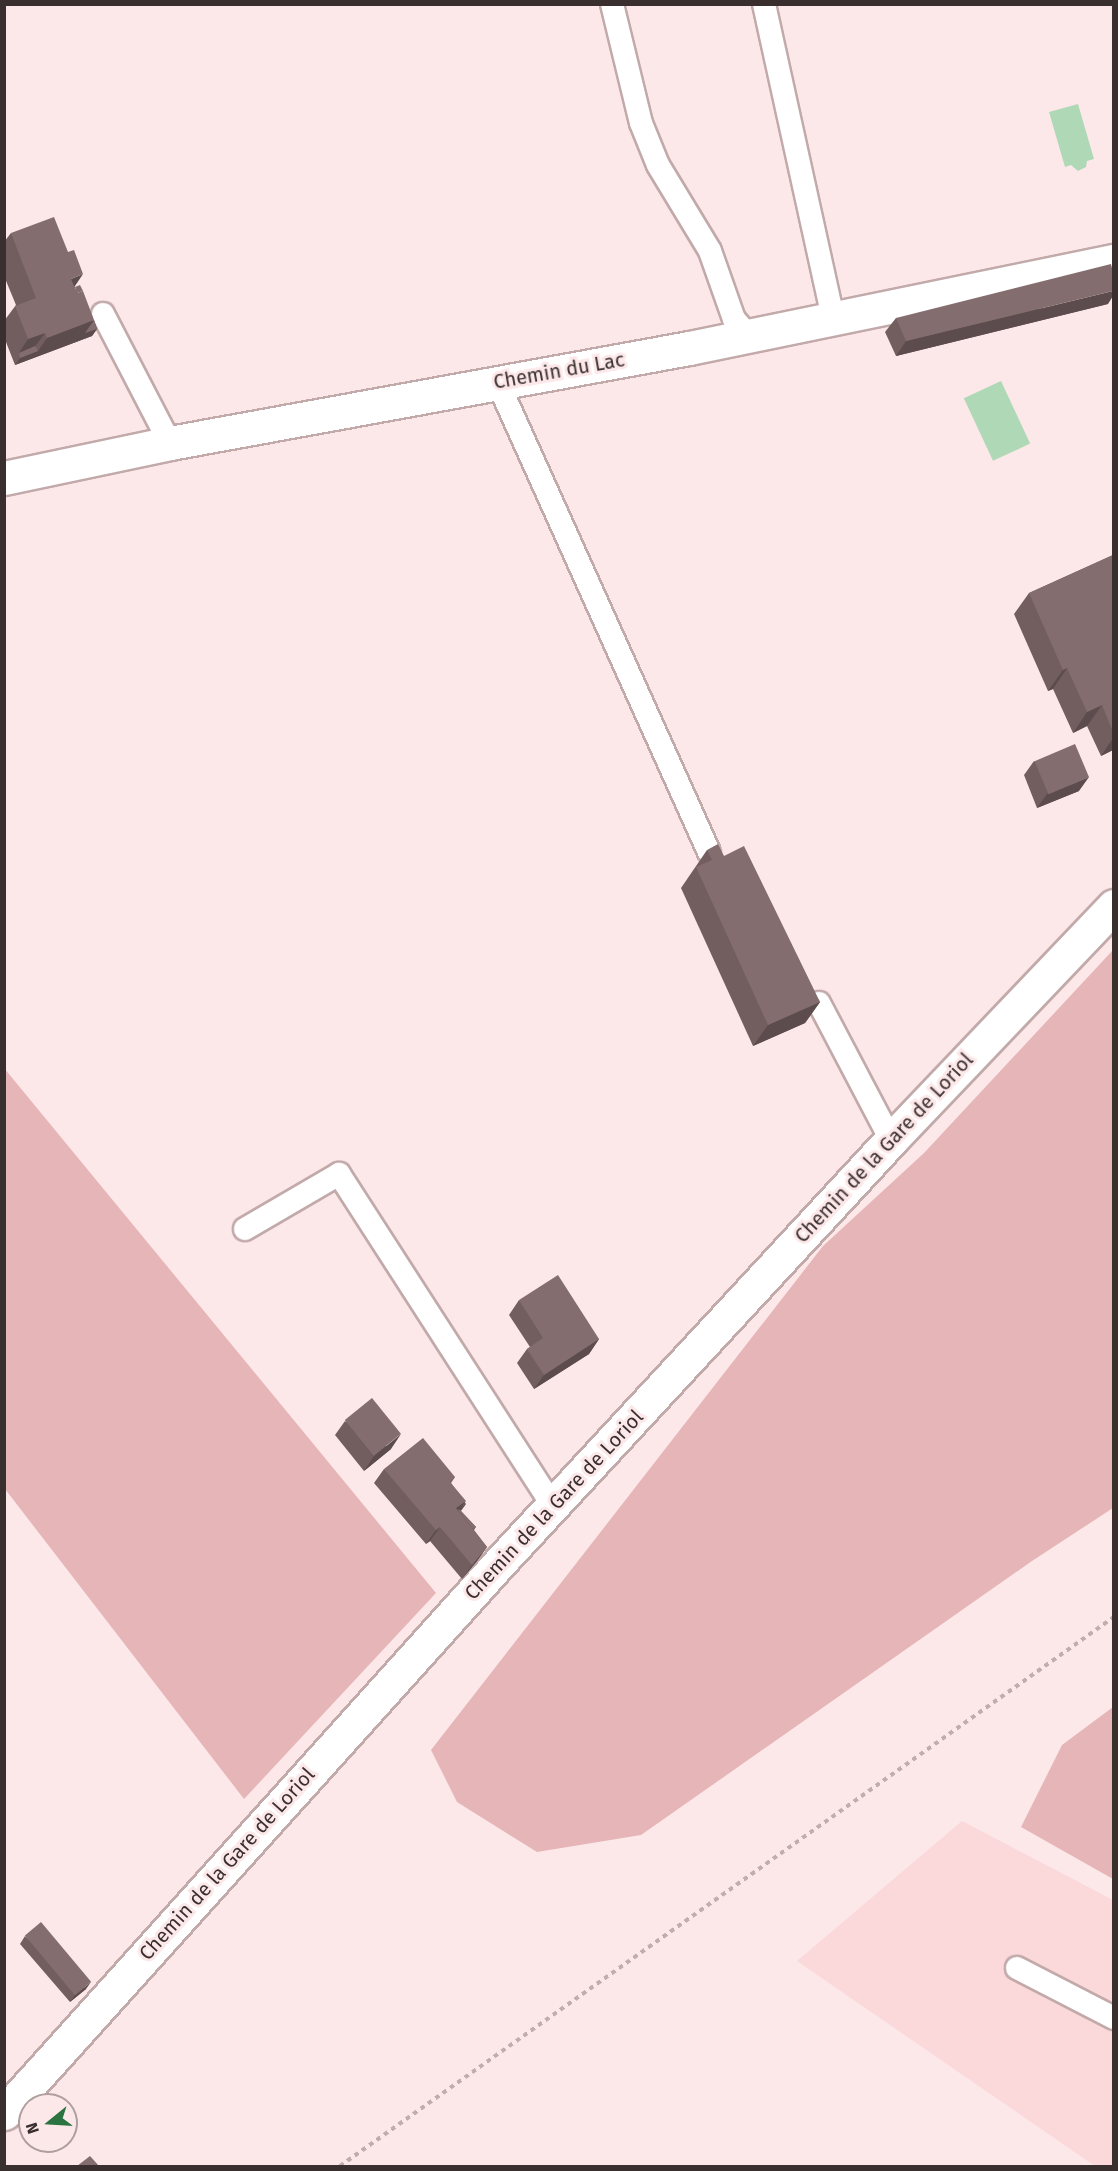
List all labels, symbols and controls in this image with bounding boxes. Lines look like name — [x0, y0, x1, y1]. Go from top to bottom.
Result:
street label: Chemin du Lac — [492, 348, 626, 394]
street label: Chemin de la Gare de Loriol — [790, 1048, 978, 1248]
street label: Chemin de la Gare de Loriol — [460, 1405, 648, 1605]
street label: Chemin de la Gare de Loriol — [134, 1763, 320, 1965]
north arrow — [18, 2093, 78, 2153]
text: N — [22, 2120, 43, 2136]

